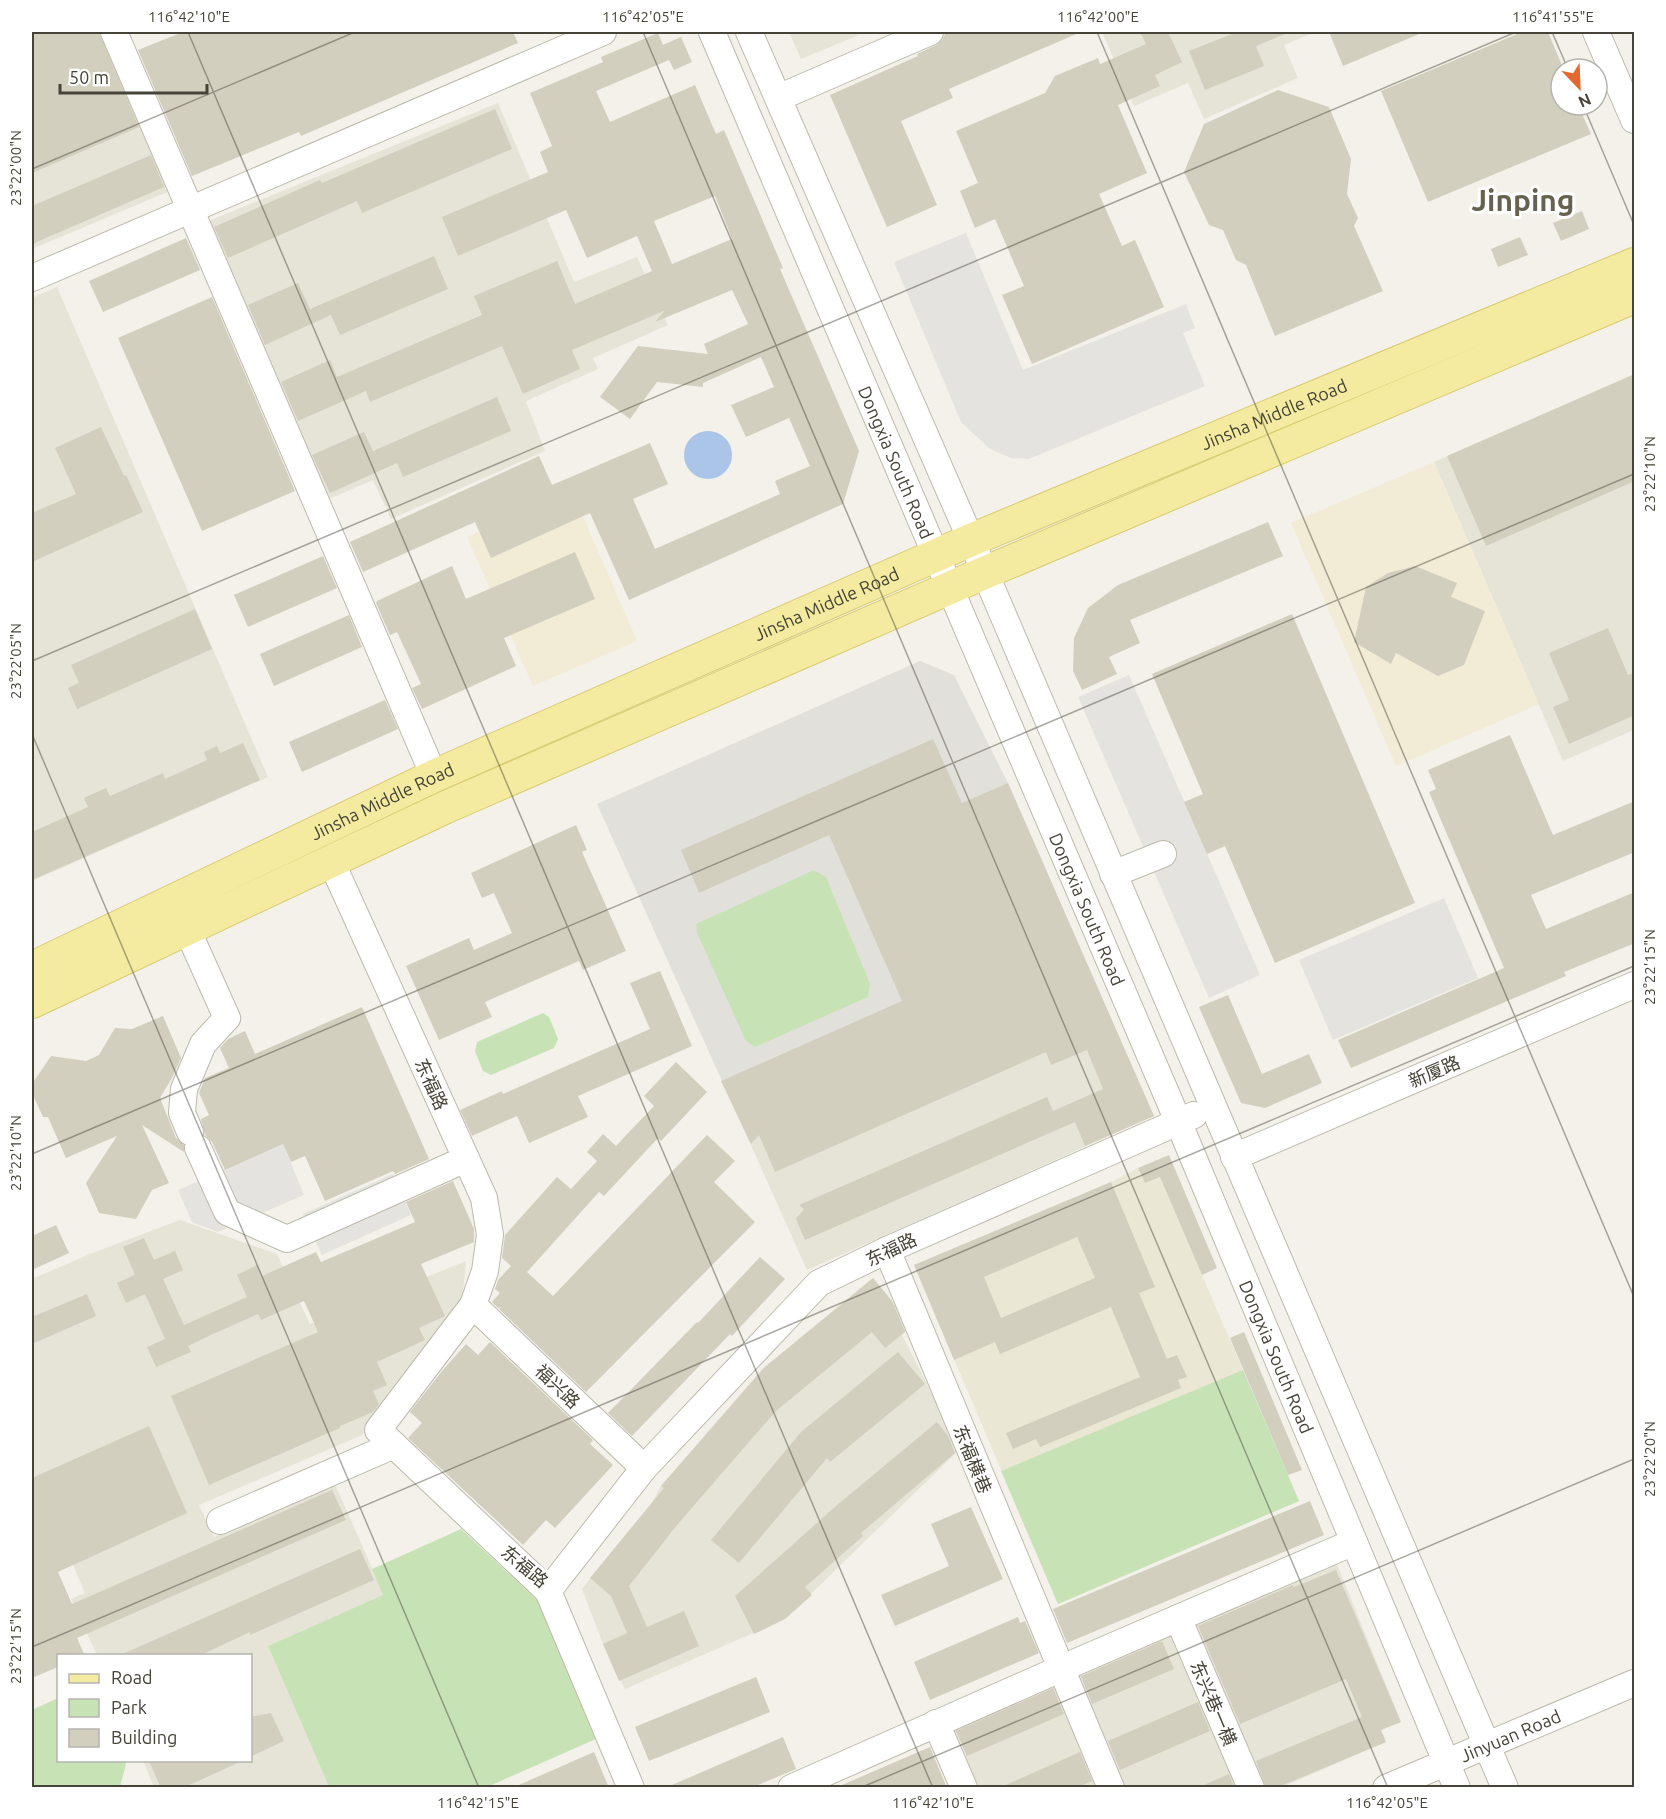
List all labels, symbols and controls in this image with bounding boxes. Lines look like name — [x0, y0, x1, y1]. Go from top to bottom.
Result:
text: 116°42'10"E — [148, 8, 230, 25]
text: 116°42'05"E — [602, 8, 684, 25]
text: 116°42'00"E — [1057, 8, 1139, 25]
text: 116°41'55"E — [1512, 8, 1594, 25]
scale bar — [60, 57, 207, 95]
north arrow — [1549, 57, 1609, 117]
text: 50 m — [69, 67, 109, 87]
text: N — [1576, 90, 1594, 111]
text: 23°22'00"N — [7, 130, 24, 206]
district label: Jinping — [1471, 183, 1575, 217]
street label: Jinsha Middle Road — [1198, 375, 1350, 453]
street label: Dongxia South Road — [855, 383, 938, 542]
text: 23°22'10"N — [1641, 436, 1658, 512]
street label: Jinsha Middle Road — [751, 563, 902, 644]
text: 23°22'05"N — [7, 623, 24, 699]
street label: Jinsha Middle Road — [307, 759, 457, 844]
street label: Dongxia South Road — [1046, 830, 1129, 988]
text: 23°22'15"N — [1641, 929, 1658, 1005]
street label: 新厦路 — [1405, 1051, 1463, 1091]
street label: 东福路 — [412, 1055, 452, 1113]
text: 23°22'10"N — [7, 1115, 24, 1191]
street label: 东福路 — [862, 1229, 920, 1269]
street label: Dongxia South Road — [1236, 1277, 1317, 1436]
street label: 福兴路 — [532, 1360, 584, 1412]
text: 23°22'20"N — [1641, 1421, 1658, 1497]
street label: 东福横巷 — [950, 1422, 996, 1496]
street label: 东福路 — [498, 1541, 552, 1591]
text: 23°22'15"N — [7, 1608, 24, 1684]
legend — [57, 1654, 252, 1762]
street label: 东兴巷一横 — [1187, 1658, 1241, 1748]
text: Road — [111, 1667, 153, 1687]
text: Park — [111, 1697, 147, 1717]
street label: Jinyuan Road — [1457, 1705, 1564, 1766]
text: Building — [111, 1727, 177, 1747]
text: 116°42'15"E — [437, 1794, 519, 1811]
text: 116°42'10"E — [892, 1794, 974, 1811]
text: 116°42'05"E — [1346, 1794, 1428, 1811]

